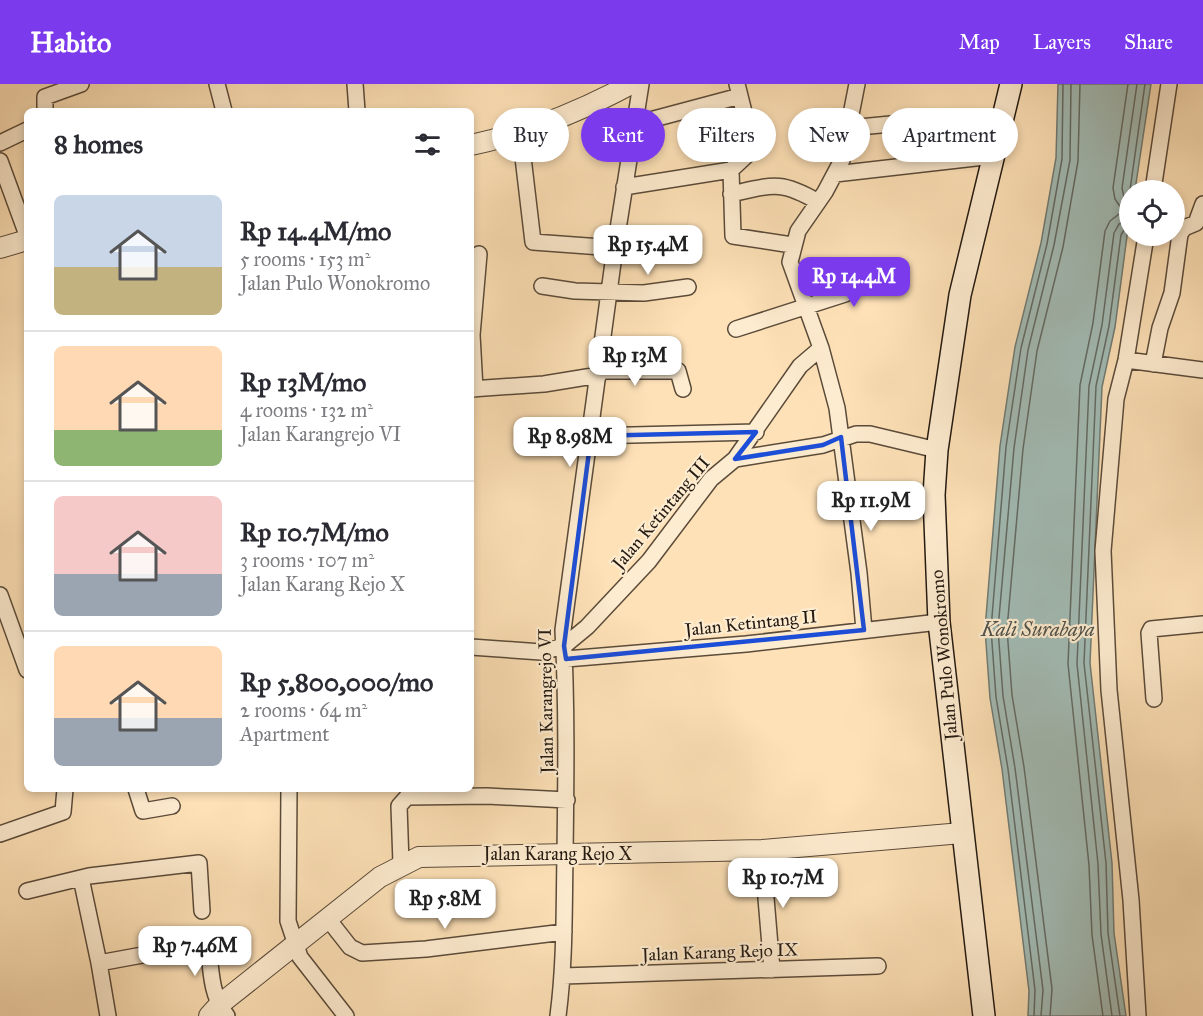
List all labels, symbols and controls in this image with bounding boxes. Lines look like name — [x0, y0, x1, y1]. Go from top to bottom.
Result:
text: Habito — [30, 25, 111, 60]
text: Map — [959, 29, 1000, 55]
text: Layers — [1033, 29, 1091, 55]
text: Share — [1124, 29, 1173, 55]
chip: Buy — [492, 108, 569, 162]
chip: Rent — [581, 108, 665, 162]
chip: Filters — [677, 108, 776, 162]
chip: New — [788, 108, 870, 162]
chip: Apartment — [882, 108, 1018, 162]
text: 8 homes — [54, 128, 143, 160]
icon: filters — [411, 128, 444, 161]
map controls — [1119, 180, 1185, 246]
button: locate — [1119, 180, 1185, 246]
text: Rp 14.4M/mo — [240, 215, 391, 247]
icon: home — [102, 219, 174, 291]
pin: Rp 15.4M — [586, 225, 710, 276]
text: Rp 15.4M — [607, 232, 689, 256]
text: 5 rooms · 153 m² — [240, 247, 370, 271]
pin: Rp 14.4M — [792, 257, 916, 308]
text: Rp 14.4M — [812, 264, 896, 288]
text: Jalan Pulo Wonokromo — [240, 271, 430, 295]
pin: Rp 13M — [586, 336, 684, 387]
text: Rp 13M — [603, 343, 667, 367]
text: Rp 13M/mo — [240, 366, 366, 398]
icon: home — [102, 370, 174, 442]
text: 4 rooms · 132 m² — [240, 398, 373, 422]
pin: Rp 8.98M — [508, 417, 632, 468]
text: Jalan Karangrejo VI — [240, 422, 401, 446]
text: Rp 8.98M — [527, 424, 613, 448]
street label: Jalan Ketintang III — [606, 452, 716, 576]
pin: Rp 11.9M — [809, 481, 933, 532]
text: Rp 11.9M — [831, 488, 911, 512]
text: Rp 10.7M/mo — [240, 516, 389, 548]
icon: home — [102, 520, 174, 592]
text: 3 rooms · 107 m² — [240, 548, 374, 572]
street label: Jalan Pulo Wonokromo — [926, 569, 964, 743]
text: Jalan Karang Rejo X — [240, 572, 405, 596]
street label: Jalan Ketintang II — [682, 605, 819, 642]
water label: Kali Surabaya — [980, 617, 1095, 641]
street label: Jalan Karangrejo VI — [534, 628, 559, 776]
text: Rp 5,800,000/mo — [240, 666, 433, 698]
icon: home — [102, 670, 174, 742]
text: 2 rooms · 64 m² — [240, 698, 367, 722]
text: Apartment — [240, 722, 329, 746]
street label: Jalan Karang Rejo X — [482, 843, 632, 866]
pin: Rp 10.7M — [721, 858, 845, 909]
text: Rp 10.7M — [742, 865, 824, 889]
pin: Rp 5.8M — [390, 879, 500, 930]
text: Rp 5.8M — [409, 886, 481, 910]
pin: Rp 7.46M — [133, 926, 257, 977]
text: Rp 7.46M — [152, 933, 238, 957]
street label: Jalan Karang Rejo IX — [639, 938, 799, 967]

